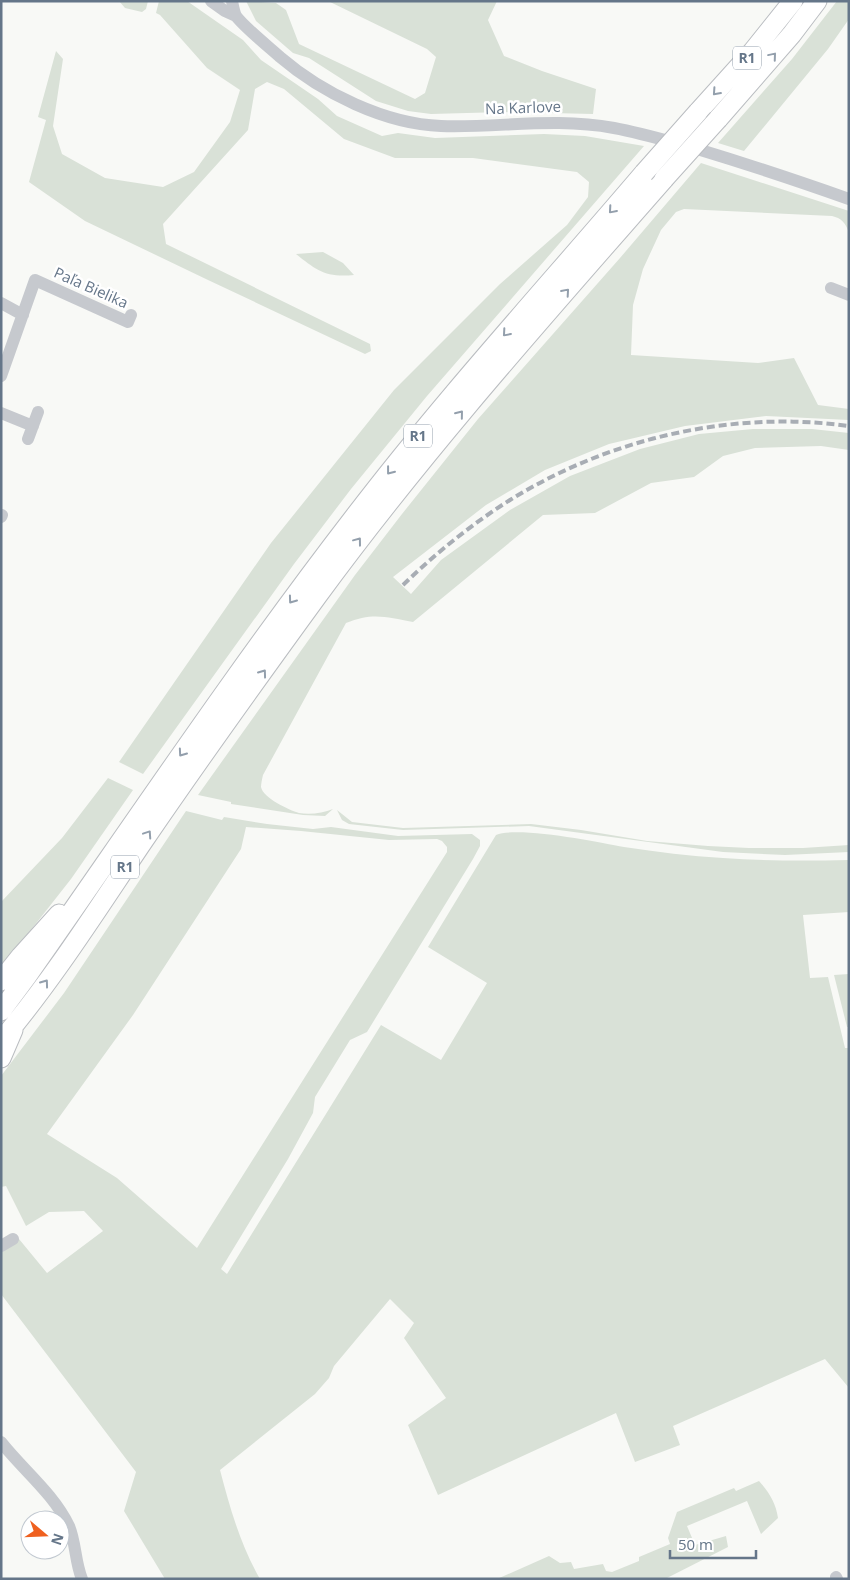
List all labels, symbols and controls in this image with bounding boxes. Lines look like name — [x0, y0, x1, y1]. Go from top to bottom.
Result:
road number: R1 — [733, 46, 761, 70]
one-way arrow — [768, 53, 776, 62]
one-way arrow — [713, 86, 722, 95]
street label: Na Karlove — [485, 96, 561, 118]
one-way arrow — [609, 205, 618, 214]
street label: Paľa Bielika — [51, 262, 132, 312]
one-way arrow — [560, 288, 569, 297]
one-way arrow — [503, 327, 511, 336]
one-way arrow — [454, 411, 462, 420]
road number: R1 — [404, 424, 432, 448]
one-way arrow — [387, 465, 396, 475]
one-way arrow — [353, 538, 361, 547]
one-way arrow — [289, 595, 298, 604]
one-way arrow — [257, 669, 266, 679]
one-way arrow — [179, 748, 188, 757]
one-way arrow — [142, 831, 151, 840]
road number: R1 — [111, 856, 139, 879]
one-way arrow — [39, 979, 49, 988]
north arrow — [20, 1510, 70, 1560]
scale bar — [670, 1528, 756, 1560]
text: N — [47, 1531, 69, 1548]
text: 50 m — [678, 1534, 713, 1554]

